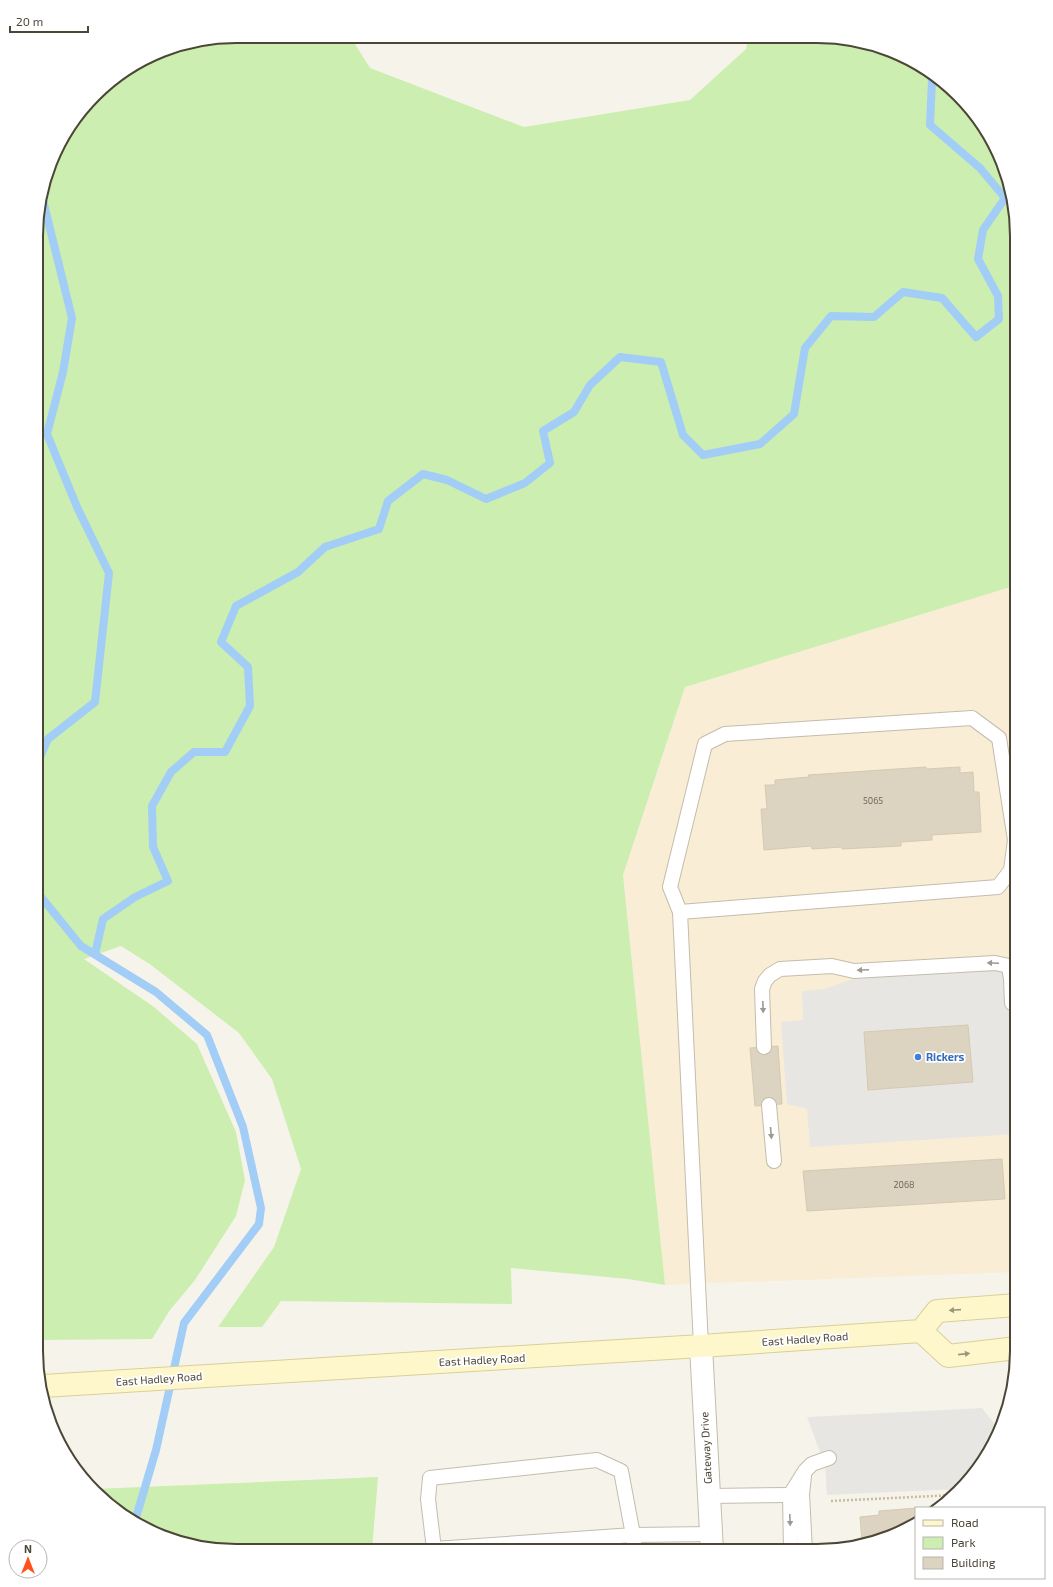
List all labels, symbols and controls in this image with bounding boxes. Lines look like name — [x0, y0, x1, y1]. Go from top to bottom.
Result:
scale bar — [10, 8, 88, 34]
text: 20 m — [16, 14, 43, 28]
house number: 5065 — [863, 795, 883, 806]
one-way arrow — [987, 960, 999, 967]
one-way arrow — [857, 967, 869, 974]
one-way arrow — [759, 1001, 766, 1013]
place label: Rickers — [926, 1050, 965, 1063]
marker: Rickers — [913, 1052, 923, 1062]
one-way arrow — [768, 1127, 775, 1139]
house number: 2068 — [893, 1179, 915, 1190]
one-way arrow — [949, 1306, 961, 1313]
street label: East Hadley Road — [761, 1329, 849, 1348]
street label: East Hadley Road — [438, 1351, 526, 1368]
one-way arrow — [958, 1351, 970, 1357]
street label: East Hadley Road — [115, 1369, 203, 1388]
street label: Gateway Drive — [697, 1412, 714, 1484]
legend — [915, 1507, 1045, 1579]
one-way arrow — [787, 1514, 793, 1527]
text: Road — [951, 1515, 979, 1529]
text: Park — [951, 1535, 976, 1549]
north arrow — [8, 1539, 48, 1579]
text: N — [24, 1542, 32, 1555]
text: Building — [951, 1555, 996, 1569]

